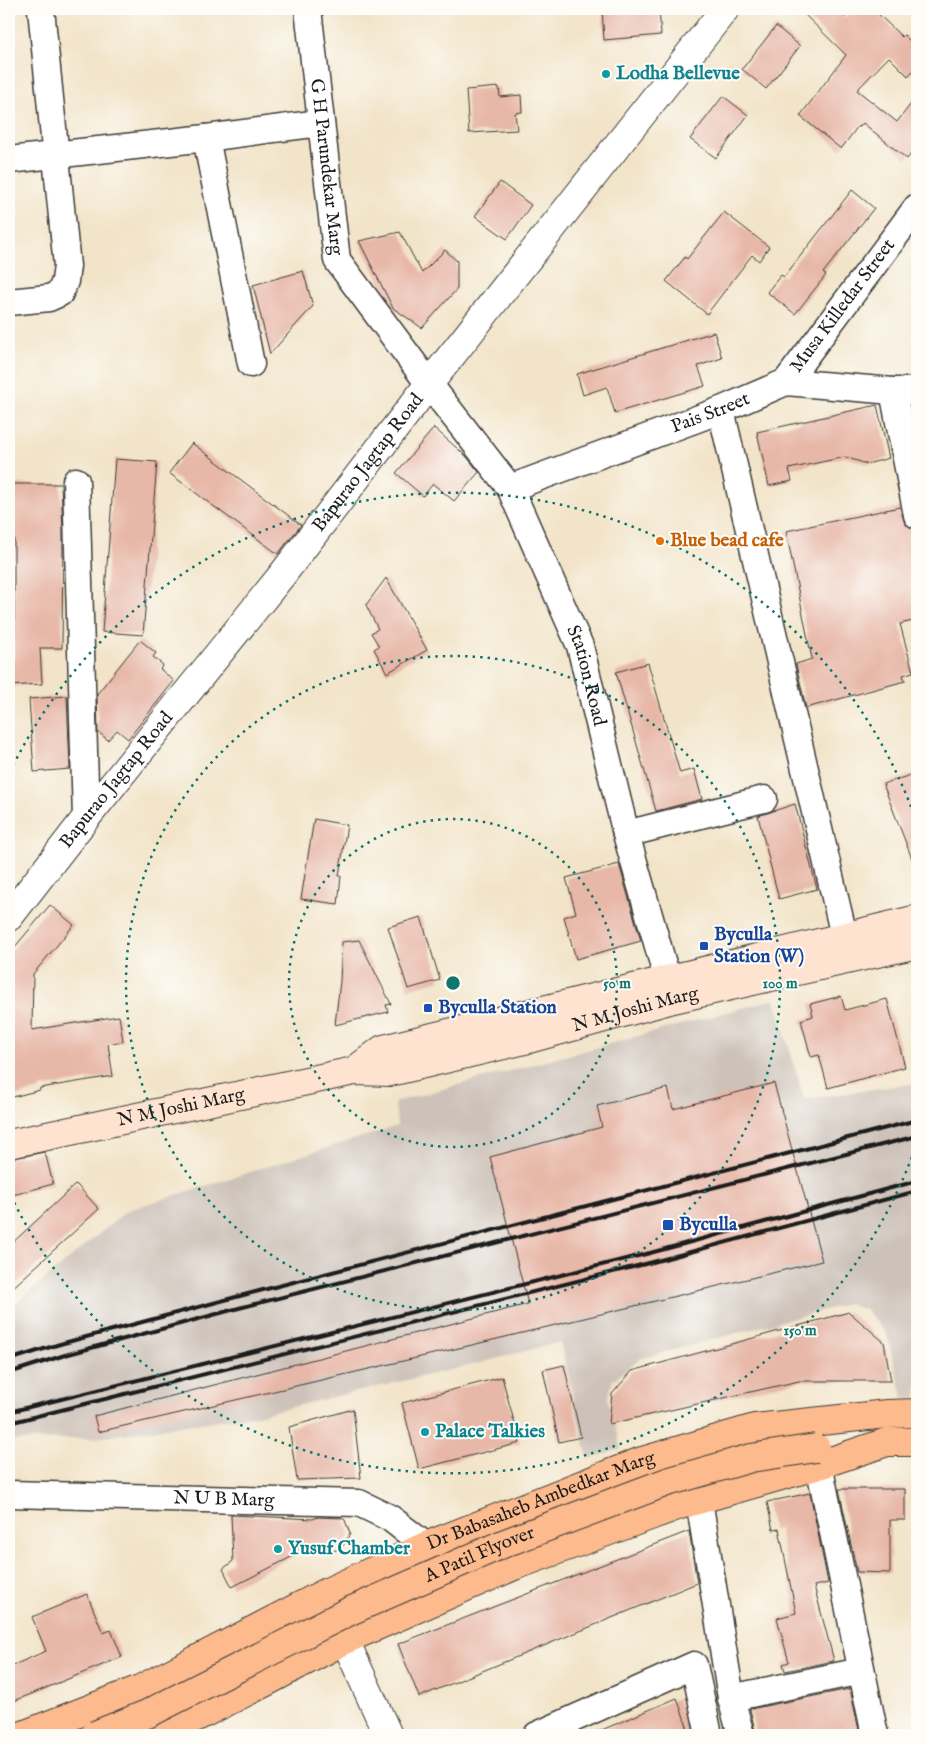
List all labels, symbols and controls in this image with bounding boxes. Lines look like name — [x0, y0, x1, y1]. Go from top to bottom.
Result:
place label: Lodha Bellevue — [616, 62, 740, 86]
marker: Lodha Bellevue — [600, 68, 612, 80]
street label: G H Parundekar Marg — [304, 77, 348, 257]
street label: Musa Killedar Street — [785, 234, 901, 378]
street label: Pais Street — [668, 387, 754, 439]
street label: Bapurao Jagtap Road — [307, 388, 430, 537]
place label: Blue bead cafe — [670, 529, 784, 553]
marker: Blue bead cafe — [654, 535, 666, 547]
street label: Station Road — [560, 622, 611, 729]
street label: Bapurao Jagtap Road — [55, 706, 179, 854]
place label: Byculla Station (W) — [714, 923, 804, 969]
marker: Byculla Station (W) — [698, 940, 710, 952]
centre of rings — [444, 974, 462, 992]
text: 50 m — [603, 974, 631, 993]
text: 100 m — [762, 974, 798, 993]
street label: N M Joshi Marg — [570, 981, 701, 1038]
place label: Byculla Station — [438, 996, 557, 1020]
marker: Byculla Station — [422, 1002, 434, 1014]
street label: N M Joshi Marg — [115, 1082, 248, 1133]
place label: Byculla — [679, 1213, 738, 1237]
marker: Byculla — [661, 1218, 675, 1232]
text: 150 m — [783, 1321, 817, 1340]
place label: Palace Talkies — [435, 1420, 545, 1444]
marker: Palace Talkies — [419, 1426, 431, 1438]
street label: Dr Babasaheb Ambedkar Marg — [423, 1446, 658, 1556]
street label: N U B Marg — [173, 1486, 275, 1513]
street label: A Patil Flyover — [420, 1521, 538, 1589]
place label: Yusuf Chamber — [288, 1537, 411, 1561]
marker: Yusuf Chamber — [272, 1543, 284, 1555]

